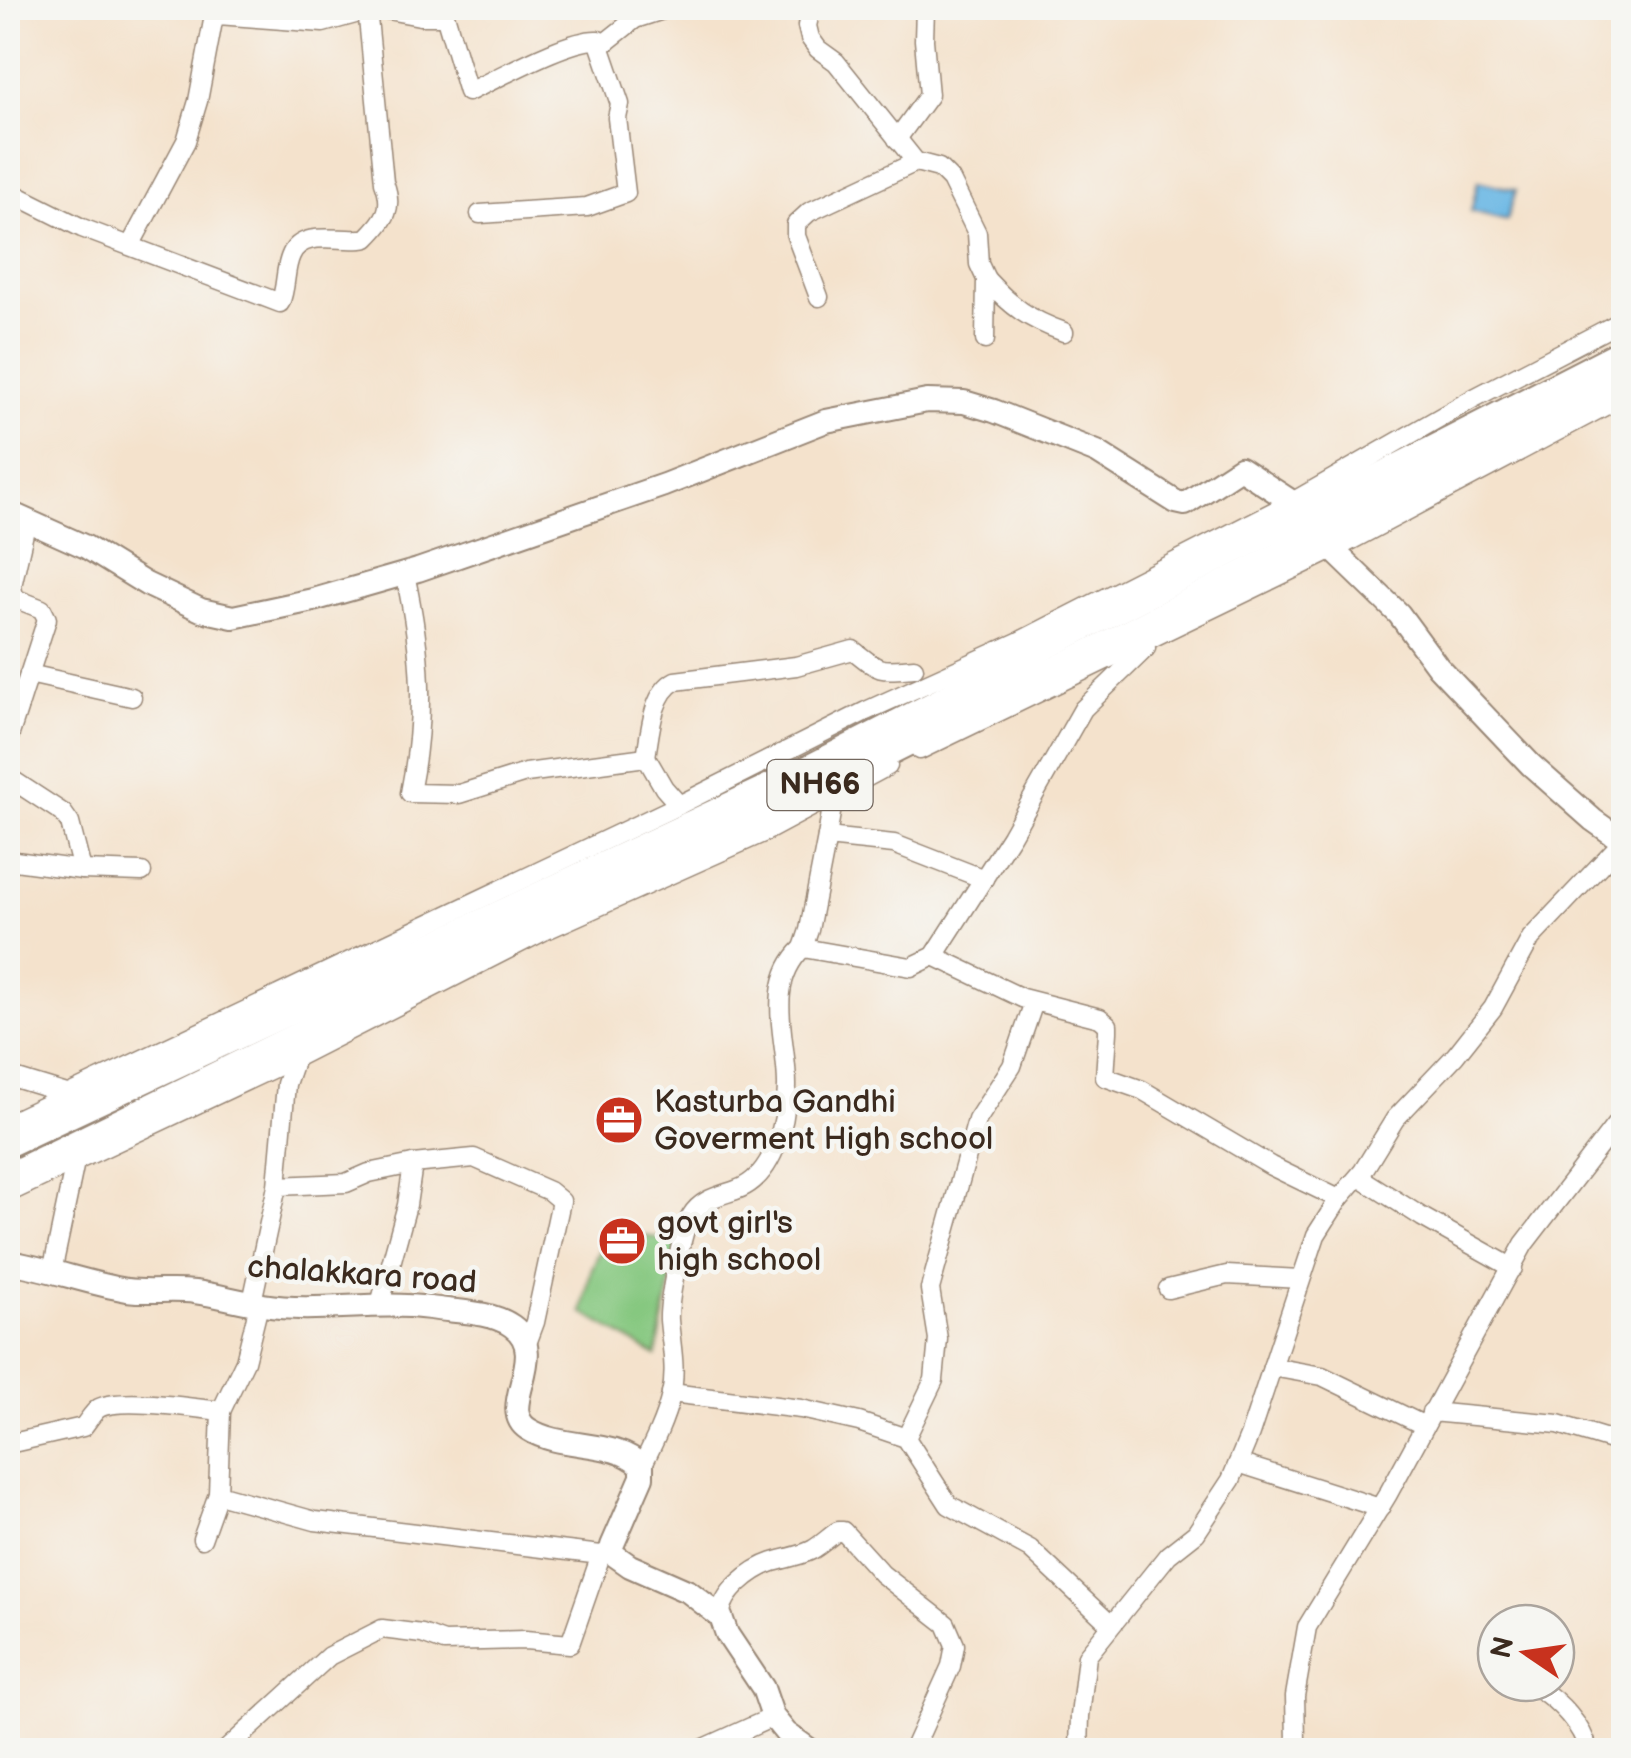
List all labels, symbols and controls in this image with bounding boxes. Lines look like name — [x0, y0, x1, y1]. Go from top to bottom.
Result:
road number: NH66 — [768, 760, 872, 810]
place label: Kasturba Gandhi Goverment High school — [654, 1083, 993, 1159]
office icon: Kasturba Gandhi Goverment High school — [593, 1094, 645, 1146]
place label: govt girl's high school — [657, 1204, 821, 1280]
office icon: govt girl's high school — [596, 1215, 648, 1267]
street label: chalakkara road — [246, 1248, 478, 1302]
north arrow — [1476, 1603, 1576, 1703]
text: N — [1485, 1634, 1522, 1662]

